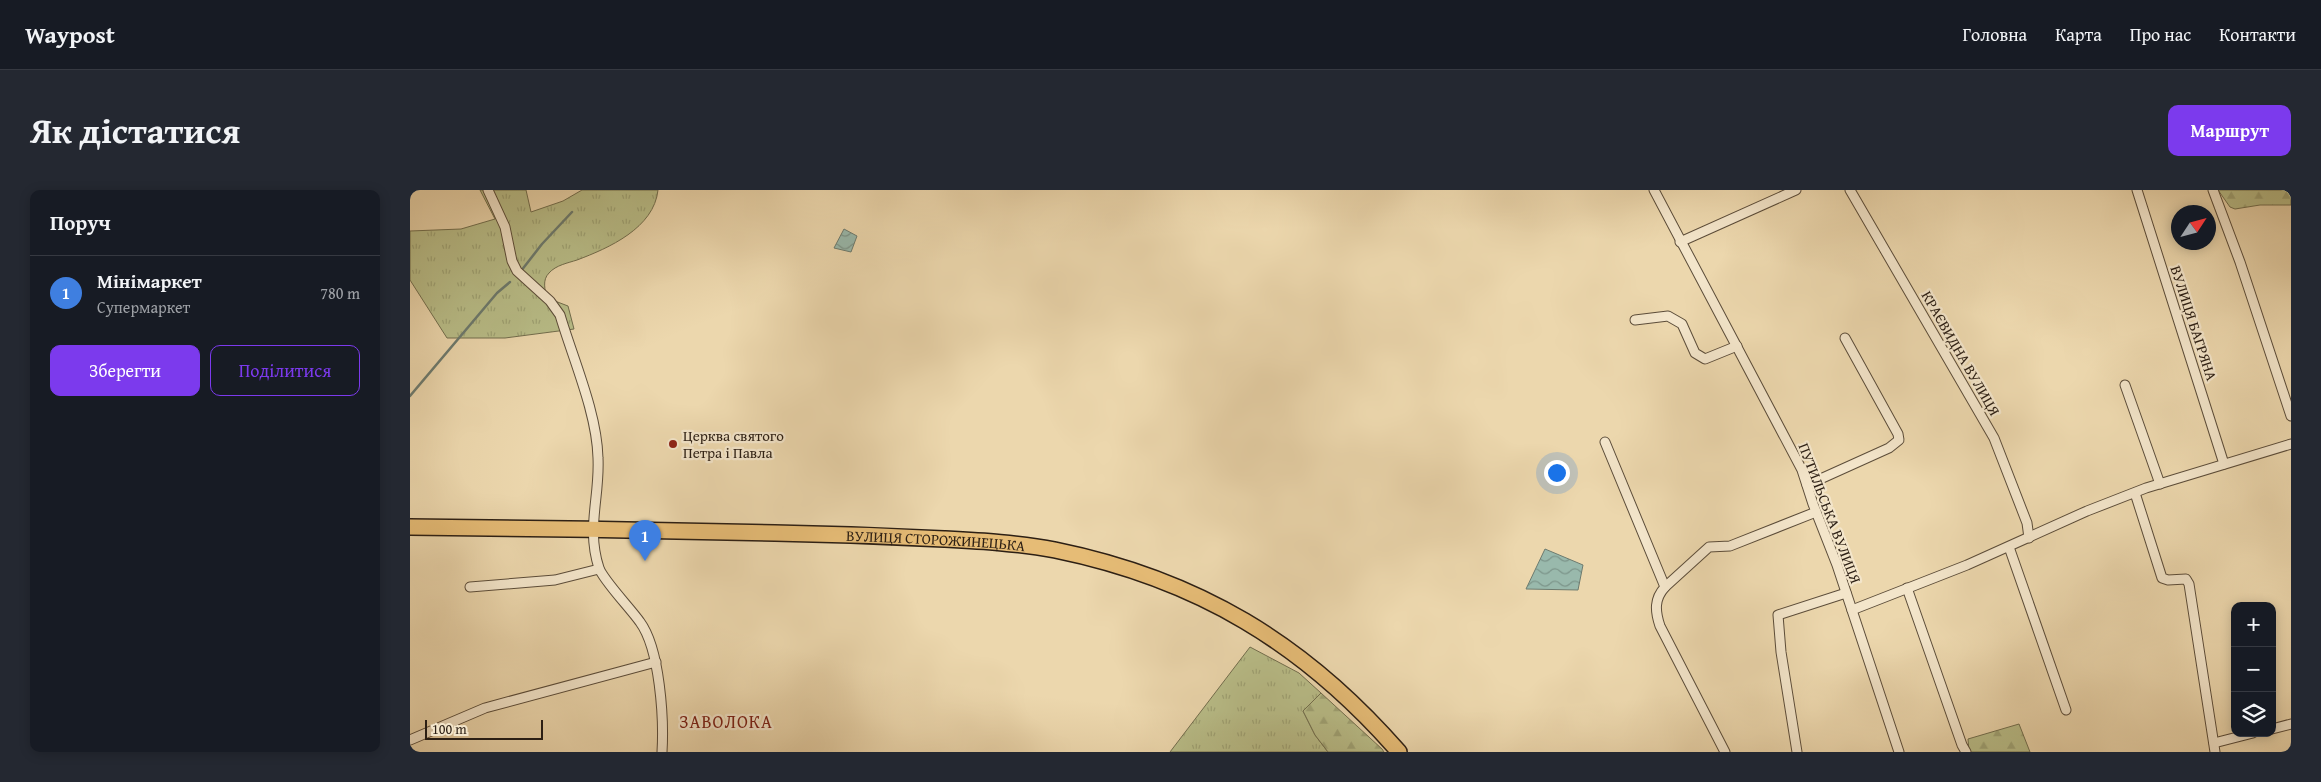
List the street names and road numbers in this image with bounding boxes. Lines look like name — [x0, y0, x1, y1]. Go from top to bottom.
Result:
street label: ВУЛИЦЯ БАГРЯНА — [2165, 263, 2223, 383]
street label: КРАЄВИДНА ВУЛИЦЯ — [1917, 287, 2005, 419]
street label: ПУТИЛЬСЬКА ВУЛИЦЯ — [1793, 440, 1867, 587]
street label: ВУЛИЦЯ СТОРОЖИНЕЦЬКА — [846, 524, 1026, 556]

